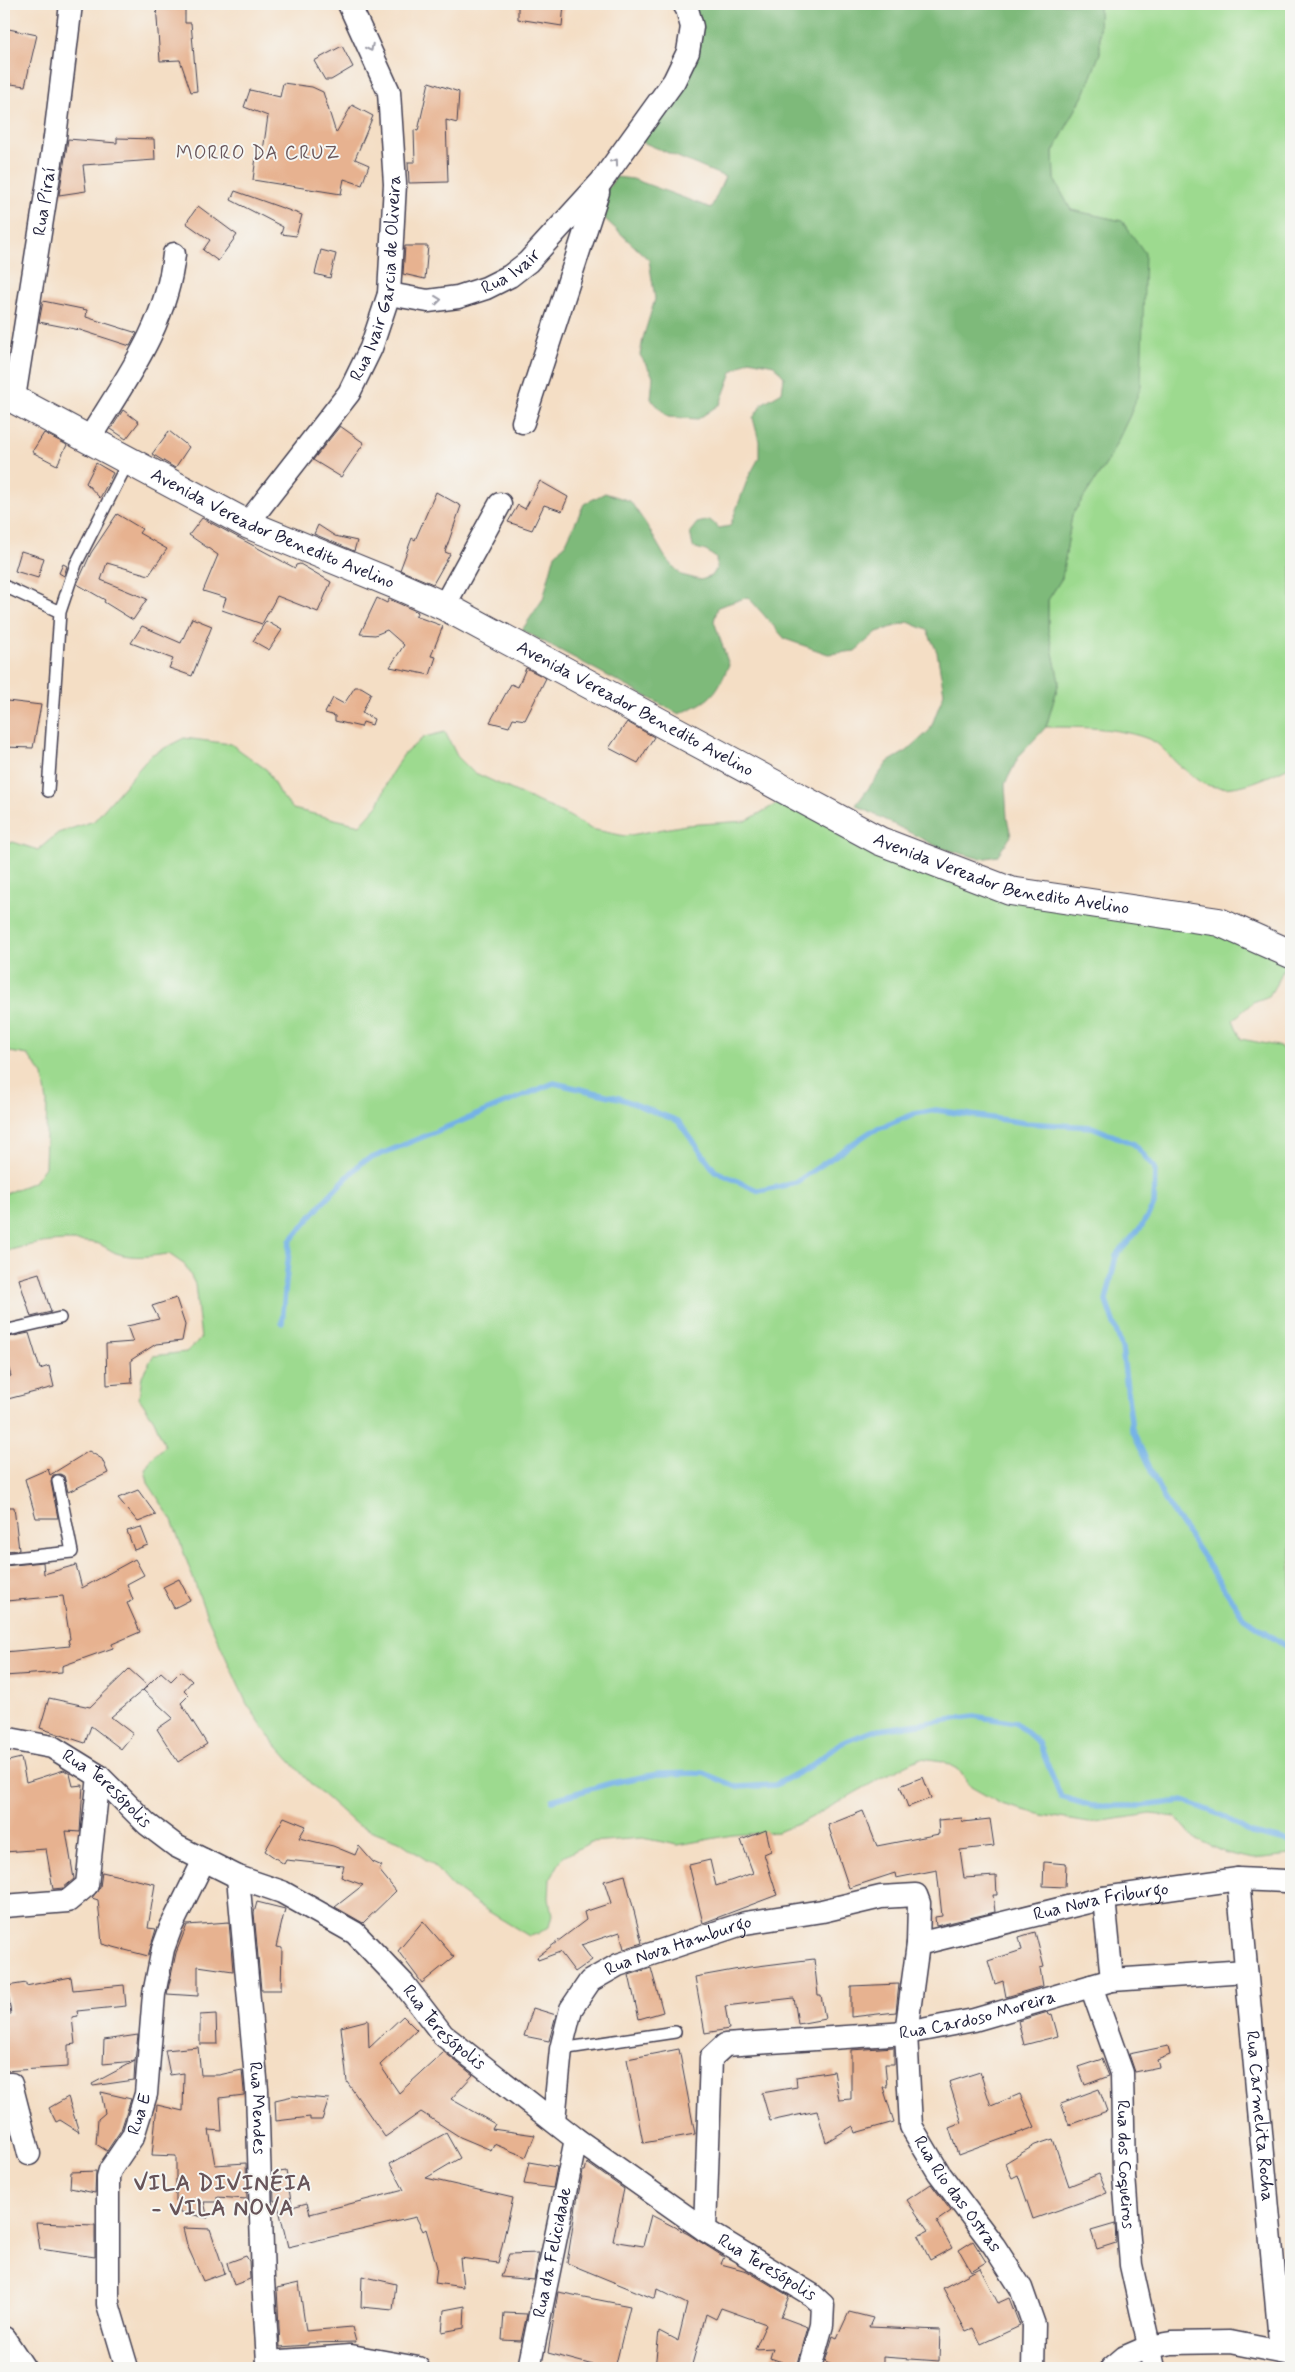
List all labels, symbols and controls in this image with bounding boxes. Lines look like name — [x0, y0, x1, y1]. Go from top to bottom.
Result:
one-way arrow — [364, 43, 374, 52]
district label: MORRO DA CRUZ — [176, 141, 340, 166]
one-way arrow — [609, 158, 618, 168]
street label: Rua Piraí — [28, 165, 62, 238]
street label: Rua Ivair Garcia de Oliveira — [345, 175, 407, 385]
street label: Rua Ivair — [477, 243, 547, 301]
one-way arrow — [433, 295, 442, 305]
street label: Avenida Vereador Benedito Avelino — [147, 463, 398, 595]
street label: Avenida Vereador Benedito Avelino — [512, 635, 758, 783]
street label: Avenida Vereador Benedito Avelino — [869, 827, 1131, 921]
street label: Rua Teresópolis — [57, 1744, 157, 1834]
street label: Rua Nova Friburgo — [1031, 1877, 1170, 1927]
street label: Rua Nova Hamburgo — [600, 1910, 753, 1982]
street label: Rua Teresópolis — [397, 1980, 490, 2076]
street label: Rua Cardoso Moreira — [898, 1985, 1058, 2045]
street label: Rua Carmelita Rocha — [1240, 2030, 1279, 2202]
street label: Rua Mendes — [243, 2061, 271, 2155]
street label: Rua E — [122, 2090, 158, 2138]
street label: Rua dos Coqueiros — [1111, 2100, 1140, 2230]
street label: Rua Rio das Ostras — [908, 2131, 1007, 2257]
district label: VILA DIVINÉIA - VILA NOVA — [134, 2168, 312, 2223]
street label: Rua da Felicidade — [528, 2185, 578, 2320]
street label: Rua Teresópolis — [713, 2229, 821, 2307]

